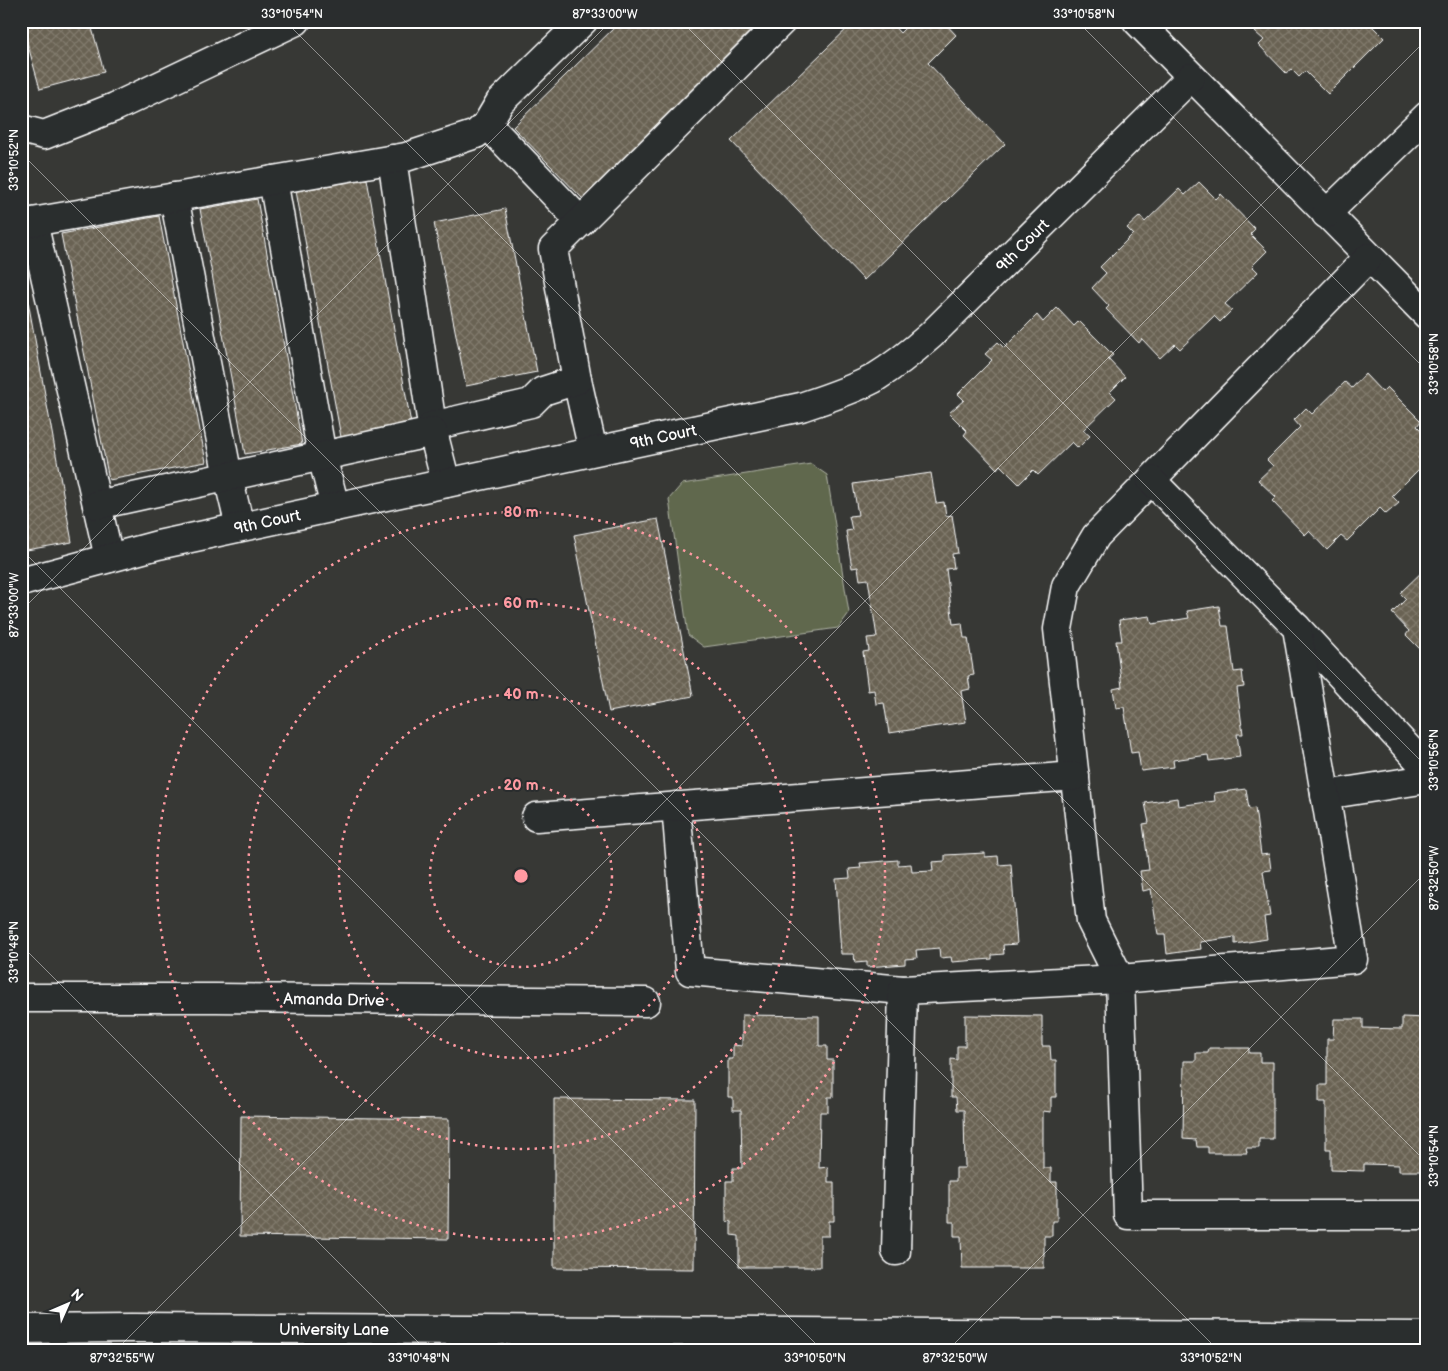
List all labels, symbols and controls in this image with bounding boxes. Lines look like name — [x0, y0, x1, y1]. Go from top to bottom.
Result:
text: 33°10'54"N — [261, 7, 323, 22]
text: 87°33'00"W — [572, 7, 638, 22]
text: 33°10'58"N — [1053, 7, 1115, 22]
text: 33°10'52"N — [7, 129, 22, 191]
street label: 9th Court — [993, 215, 1054, 277]
text: 33°10'58"N — [1427, 333, 1442, 395]
street label: 9th Court — [628, 421, 698, 454]
text: 80 m — [503, 503, 539, 522]
street label: 9th Court — [232, 506, 302, 539]
text: 87°33'00"W — [7, 572, 22, 638]
text: 60 m — [503, 594, 539, 613]
text: 40 m — [503, 685, 539, 704]
text: 33°10'56"N — [1427, 729, 1442, 791]
text: 20 m — [504, 776, 539, 795]
text: 87°32'50"W — [1427, 845, 1442, 910]
centre of rings — [512, 867, 530, 885]
text: 33°10'48"N — [7, 921, 22, 983]
street label: Amanda Drive — [283, 990, 385, 1011]
text: 33°10'54"N — [1427, 1125, 1442, 1187]
north arrow — [42, 1278, 92, 1328]
text: N — [67, 1285, 87, 1305]
street label: University Lane — [279, 1321, 390, 1340]
text: 87°32'55"W — [90, 1351, 154, 1366]
text: 33°10'48"N — [388, 1351, 450, 1366]
text: 33°10'50"N — [784, 1351, 846, 1366]
text: 87°32'50"W — [923, 1351, 988, 1366]
text: 33°10'52"N — [1180, 1351, 1242, 1366]

